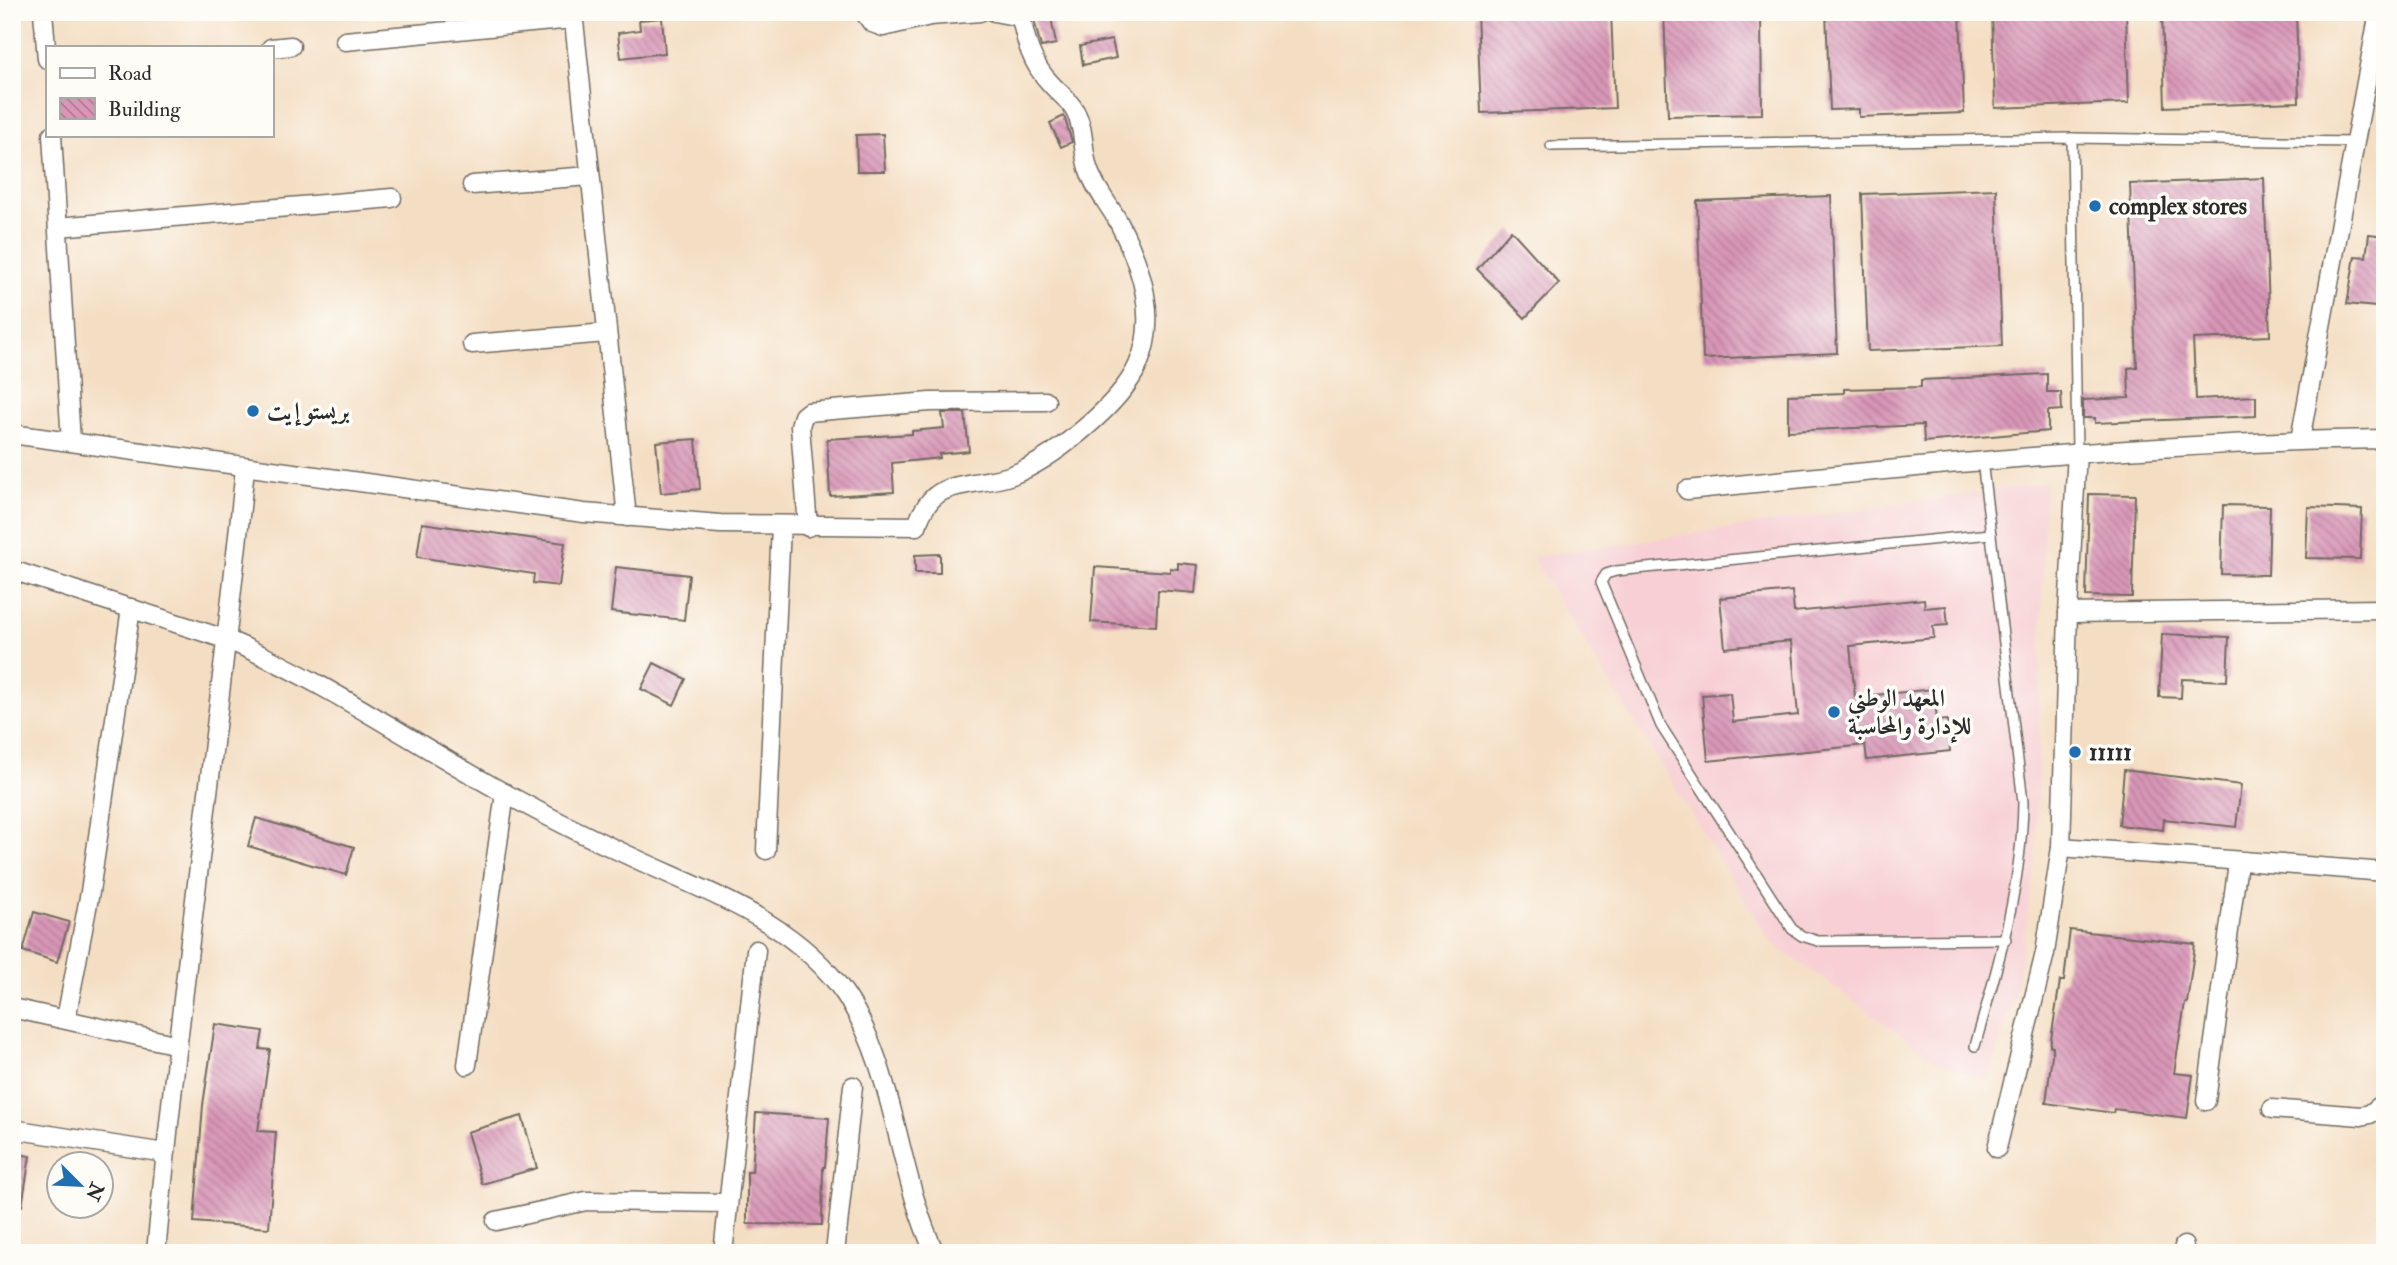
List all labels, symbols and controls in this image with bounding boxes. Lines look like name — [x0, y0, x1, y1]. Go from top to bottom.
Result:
legend — [46, 46, 273, 136]
text: Road — [108, 60, 153, 87]
text: Building — [108, 96, 181, 123]
place label: complex stores — [2109, 191, 2247, 222]
marker: complex stores — [2087, 198, 2103, 214]
place label: بريستو إيت — [267, 396, 350, 427]
marker: بريستو إيت — [245, 403, 261, 419]
place label: المعهد الوطني للإدارة والمحاسبة — [1848, 683, 1971, 744]
marker: المعهد الوطني للإدارة والمحاسبة — [1826, 704, 1842, 720]
place label: 11111 — [2089, 737, 2132, 768]
marker: 11111 — [2067, 744, 2083, 760]
north arrow — [46, 1150, 116, 1220]
text: N — [80, 1178, 109, 1205]

